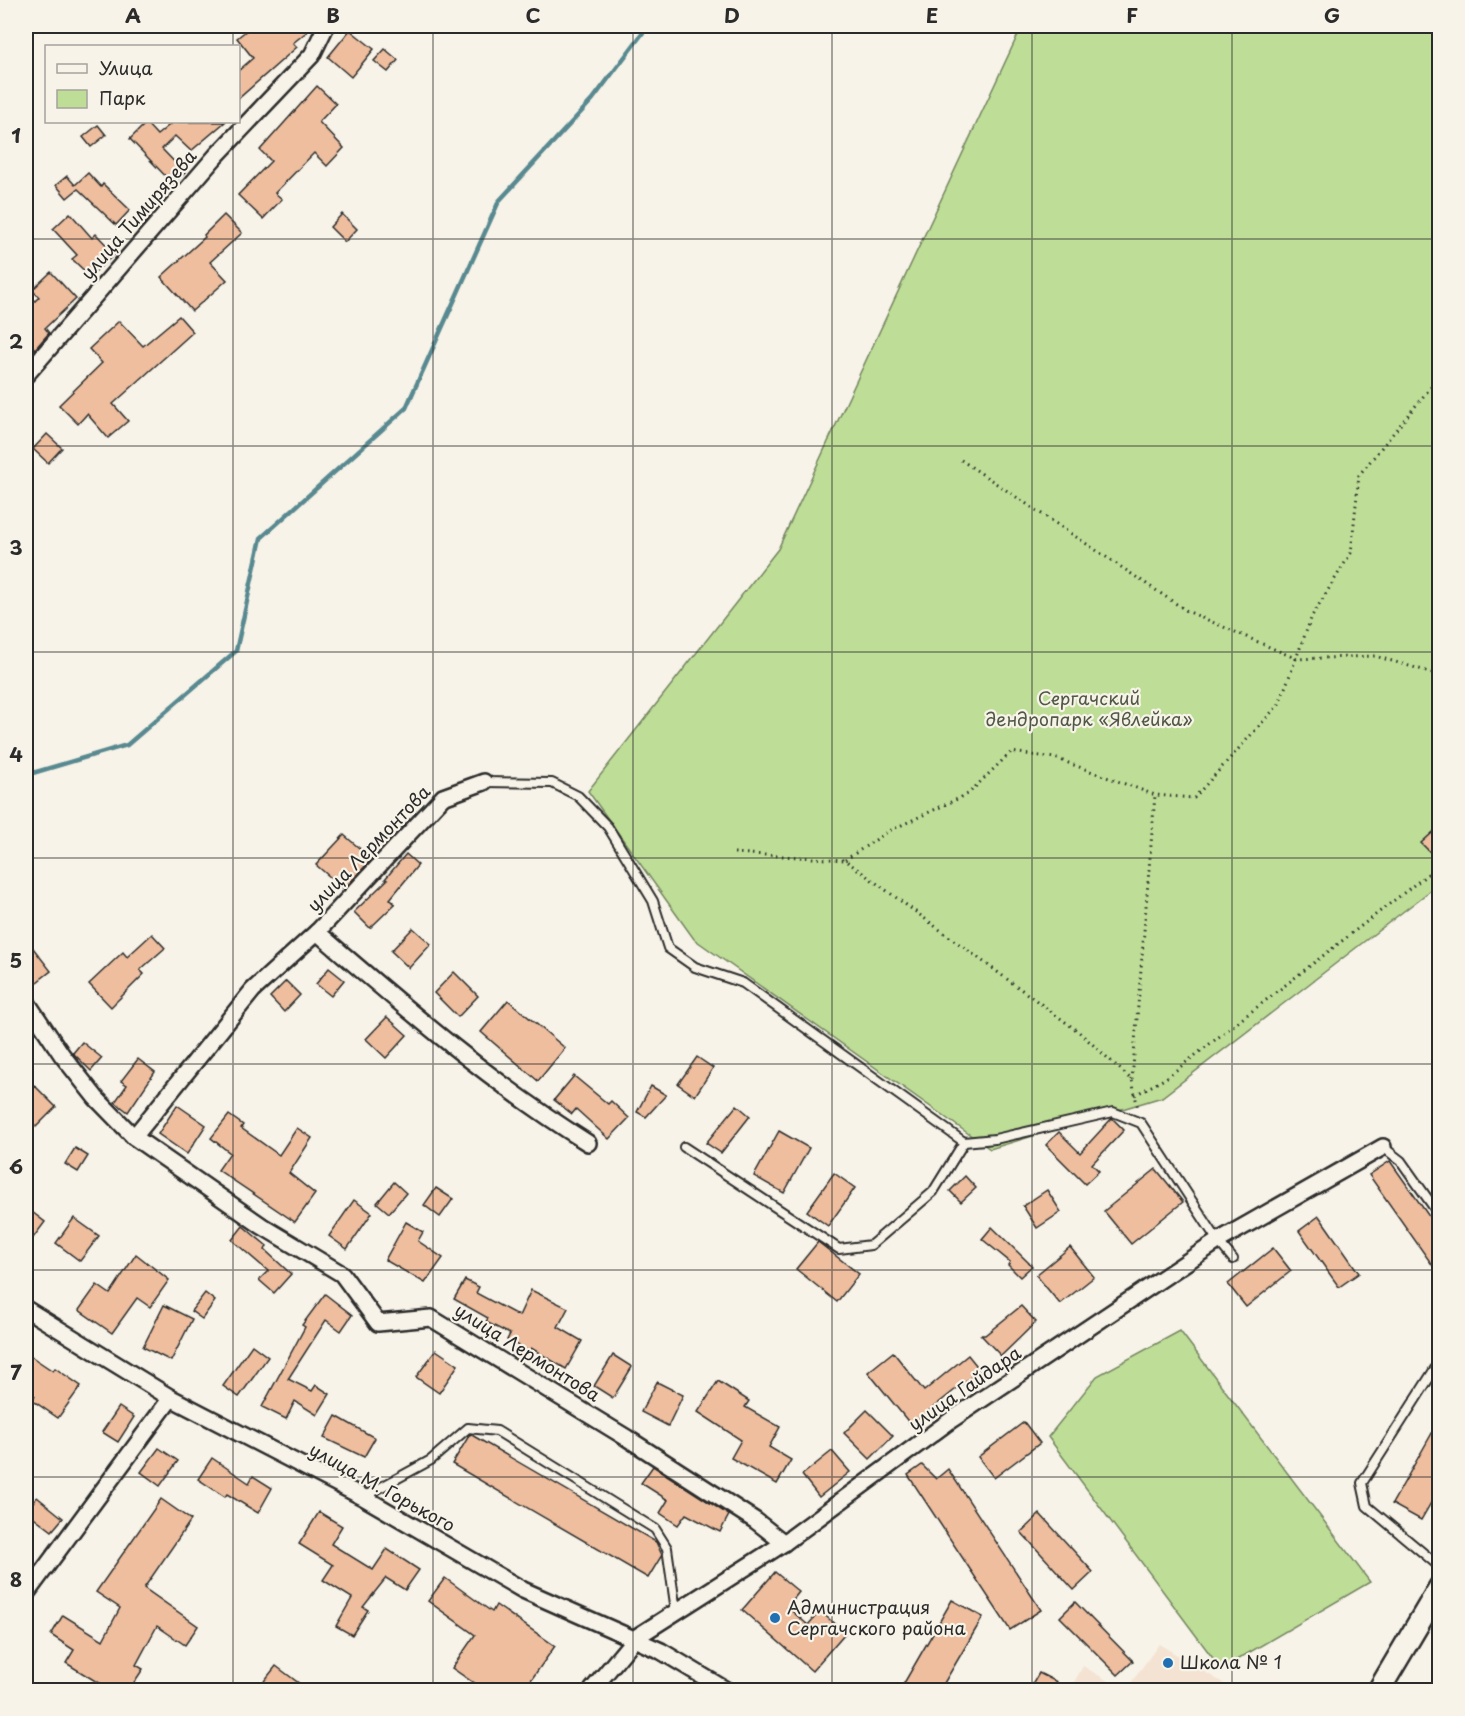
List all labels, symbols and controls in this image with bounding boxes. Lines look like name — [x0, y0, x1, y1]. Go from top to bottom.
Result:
text: A — [125, 0, 141, 30]
text: B — [326, 0, 340, 30]
text: C — [525, 0, 541, 30]
text: D — [724, 0, 740, 30]
text: E — [926, 0, 938, 30]
text: F — [1126, 0, 1138, 30]
text: G — [1324, 0, 1340, 30]
legend — [45, 45, 240, 123]
text: Улица — [99, 54, 153, 81]
text: Парк — [99, 84, 146, 111]
text: 1 — [11, 120, 21, 150]
street label: улица Тимирязева — [74, 142, 203, 285]
text: 2 — [9, 326, 23, 356]
text: 3 — [9, 532, 23, 562]
park label: Сергачский дендропарк «Явлейка» — [985, 684, 1193, 732]
text: 4 — [9, 739, 23, 769]
street label: улица Лермонтова — [300, 778, 436, 917]
text: 5 — [10, 945, 22, 975]
text: 6 — [9, 1151, 23, 1181]
street label: улица Лермонтова — [450, 1296, 607, 1408]
street label: улица Гайдара — [902, 1338, 1027, 1437]
text: 7 — [10, 1357, 22, 1387]
street label: улица М. Горького — [305, 1435, 461, 1538]
text: 8 — [10, 1564, 22, 1594]
place label: Администрация Сергачского района — [787, 1593, 966, 1641]
marker: Администрация Сергачского района — [768, 1611, 782, 1625]
place label: Школа № 1 — [1180, 1648, 1282, 1675]
marker: Школа № 1 — [1161, 1656, 1175, 1670]

